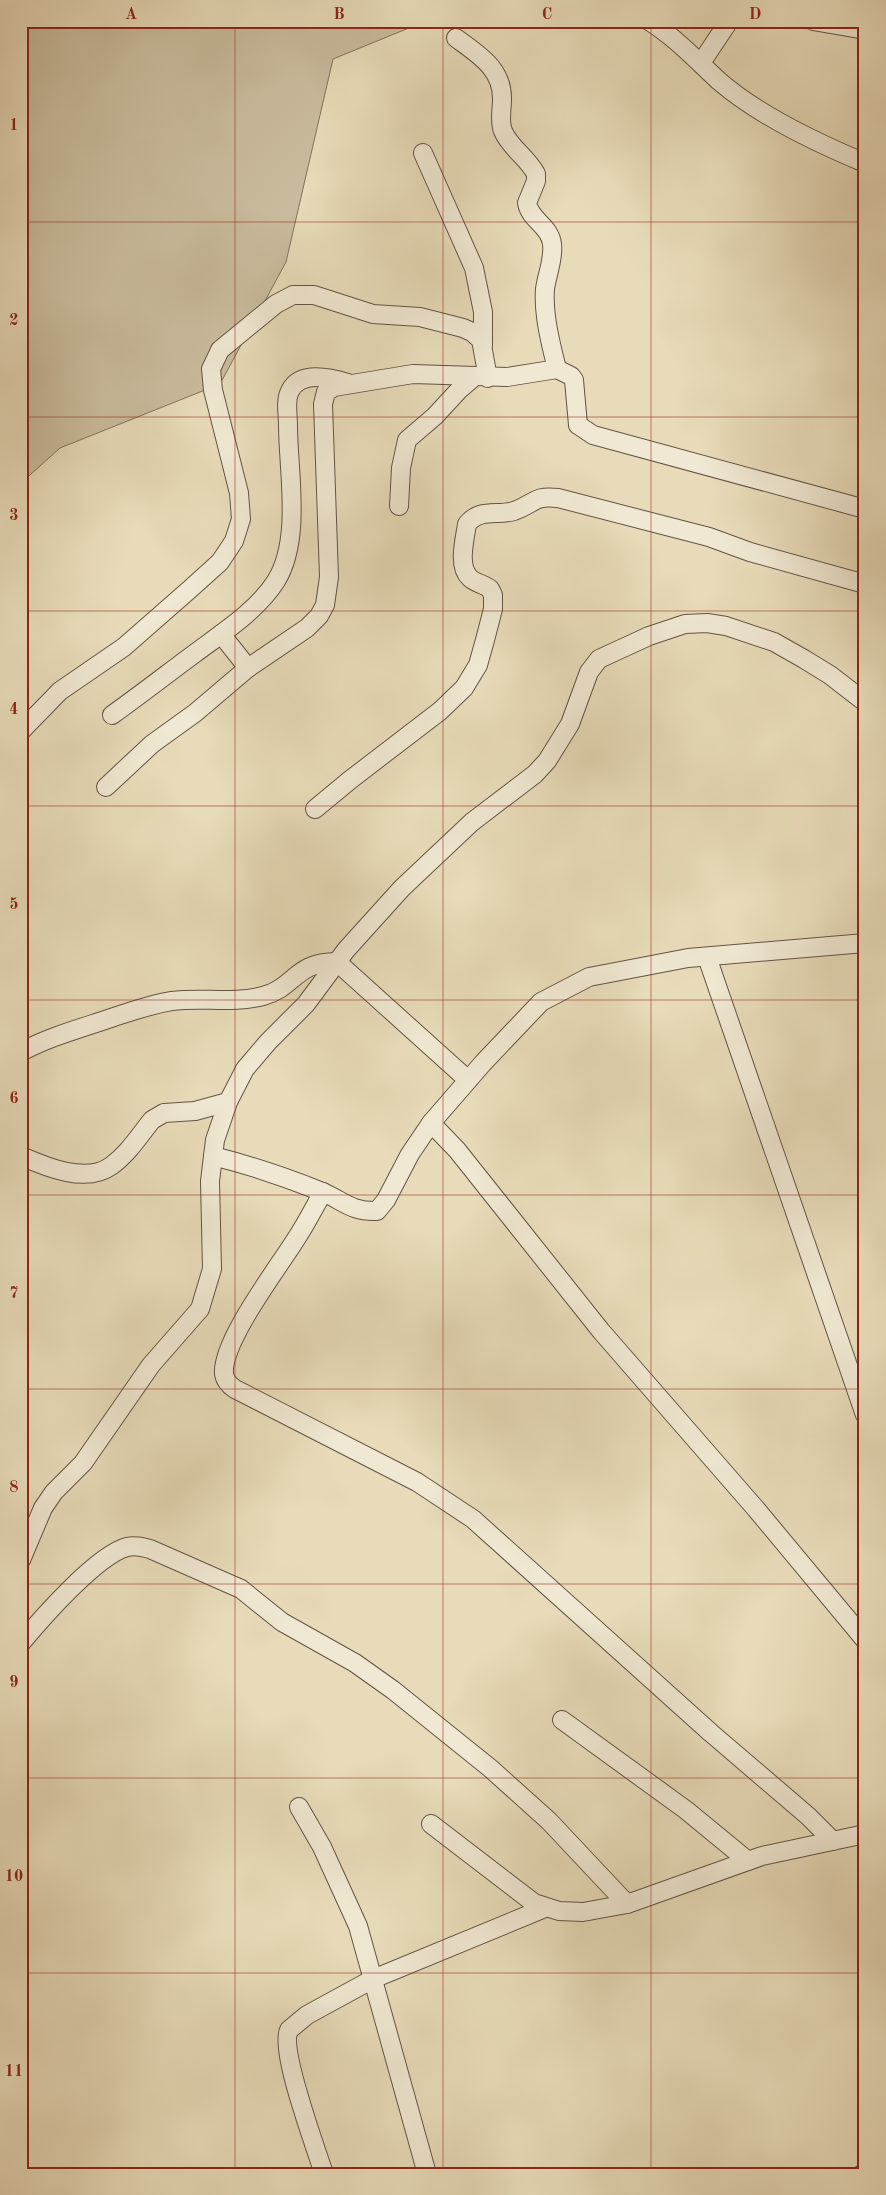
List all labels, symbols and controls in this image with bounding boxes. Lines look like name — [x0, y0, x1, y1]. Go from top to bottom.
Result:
text: A — [125, 7, 137, 23]
text: B — [333, 7, 345, 23]
text: C — [542, 7, 552, 23]
text: D — [749, 7, 761, 23]
text: 1 — [9, 118, 19, 134]
text: 2 — [9, 313, 19, 329]
text: 3 — [9, 508, 19, 524]
text: 4 — [9, 702, 19, 718]
text: 5 — [9, 897, 19, 913]
text: 6 — [9, 1091, 19, 1107]
text: 7 — [9, 1286, 19, 1302]
text: 8 — [9, 1480, 19, 1496]
text: 9 — [9, 1675, 19, 1691]
text: 10 — [5, 1869, 23, 1885]
text: 11 — [5, 2064, 23, 2080]

